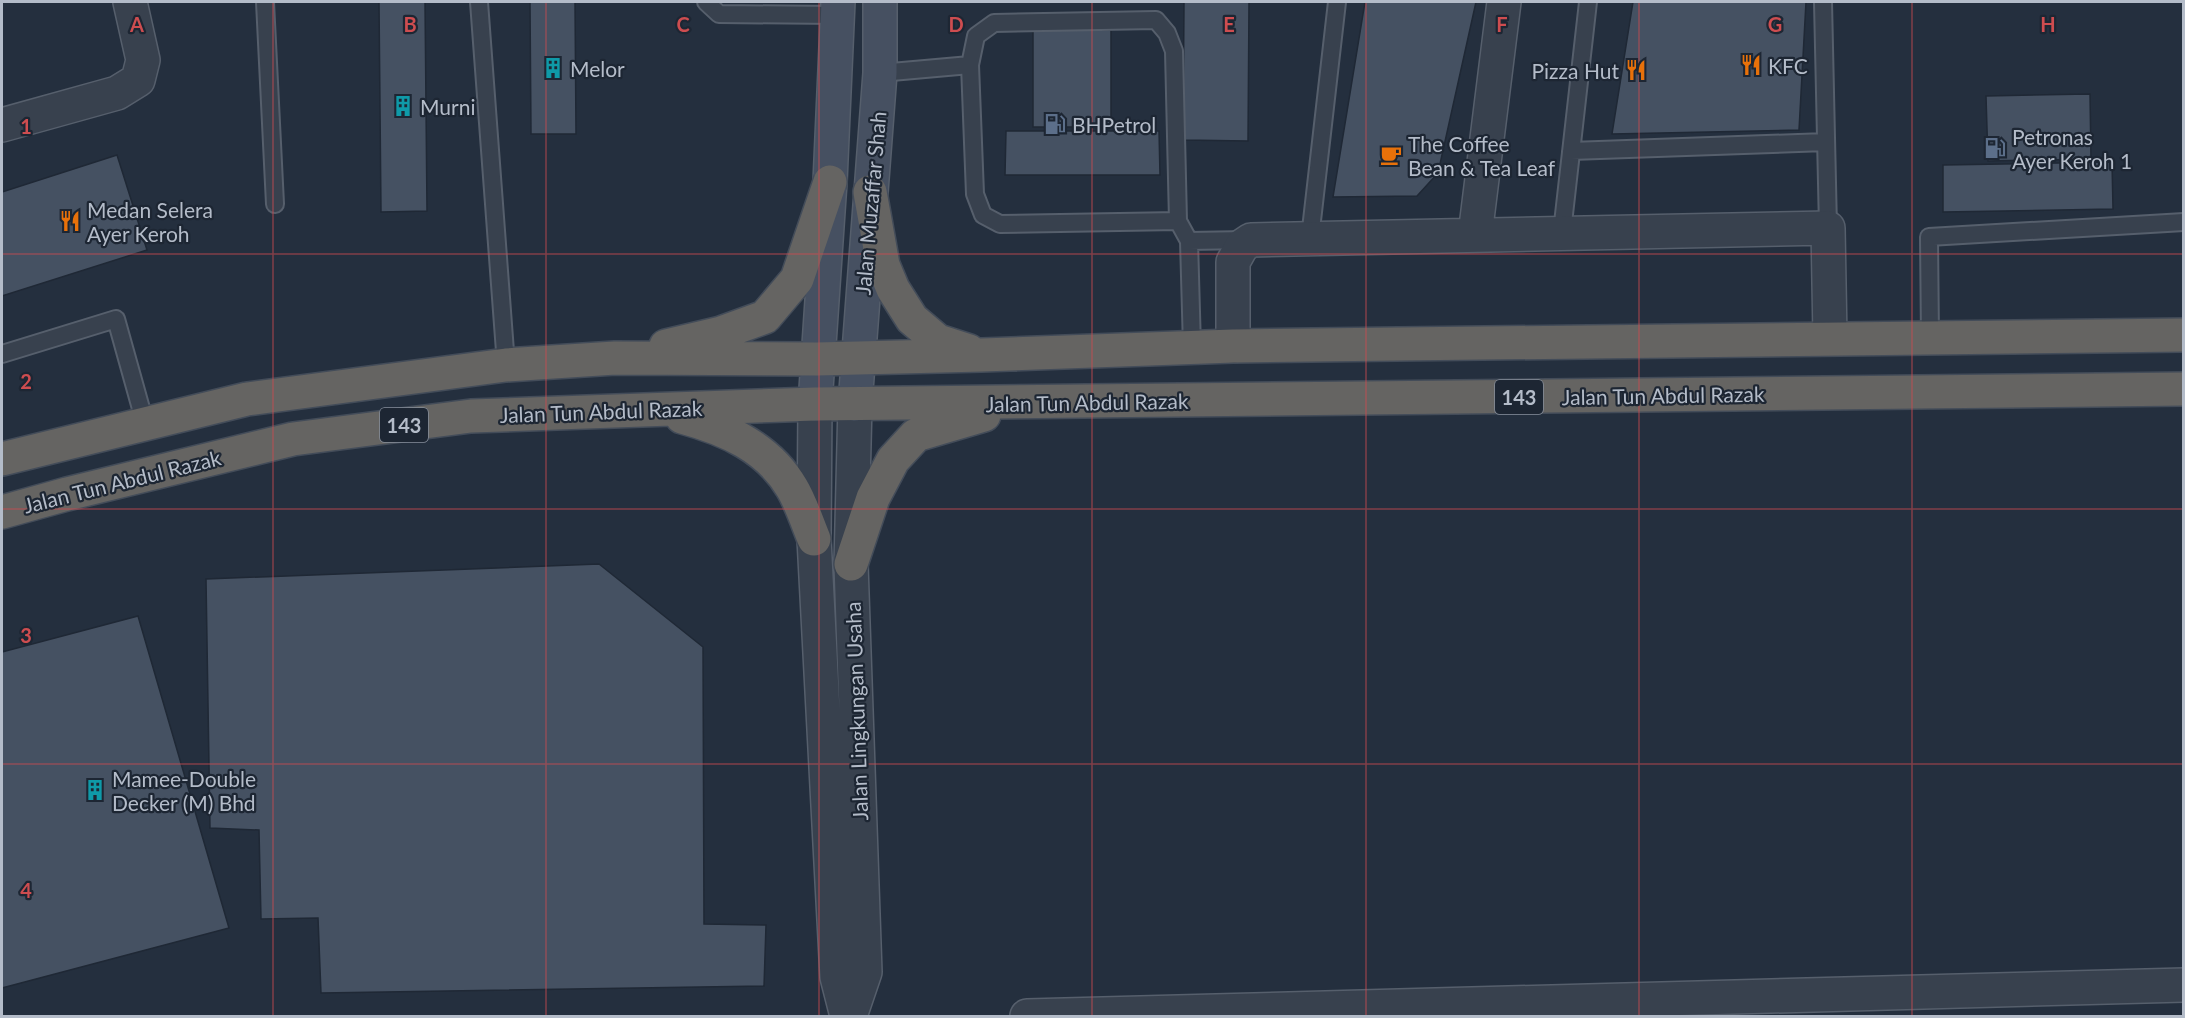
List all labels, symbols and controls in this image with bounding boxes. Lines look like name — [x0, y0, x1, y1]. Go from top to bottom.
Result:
text: A — [129, 12, 144, 36]
text: B — [403, 12, 417, 36]
text: C — [676, 12, 690, 36]
text: D — [948, 12, 964, 36]
text: E — [1223, 12, 1235, 36]
text: F — [1496, 12, 1508, 36]
text: G — [1768, 12, 1782, 36]
text: H — [2040, 12, 2056, 36]
restaurant icon: KFC — [1739, 53, 1763, 77]
place label: KFC — [1768, 53, 1808, 78]
building icon: Melor — [541, 56, 565, 80]
place label: Melor — [570, 56, 625, 81]
place label: Pizza Hut — [1532, 58, 1619, 83]
restaurant icon: Pizza Hut — [1624, 58, 1648, 82]
building icon: Murni — [391, 94, 415, 118]
place label: Murni — [420, 94, 475, 119]
street label: Jalan Muzaffar Shah — [850, 110, 890, 296]
fuel station icon: BHPetrol — [1043, 112, 1067, 136]
place label: BHPetrol — [1072, 112, 1156, 137]
text: 1 — [20, 114, 32, 138]
place label: Petronas Ayer Keroh 1 — [2012, 124, 2132, 173]
place label: The Coffee Bean & Tea Leaf — [1408, 131, 1556, 180]
fuel station icon: Petronas Ayer Keroh 1 — [1983, 136, 2007, 160]
cafe icon: The Coffee Bean & Tea Leaf — [1379, 143, 1403, 167]
place label: Medan Selera Ayer Keroh — [87, 197, 213, 246]
restaurant icon: Medan Selera Ayer Keroh — [58, 209, 82, 233]
text: 2 — [20, 369, 32, 393]
road number: 143 — [1495, 380, 1543, 414]
street label: Jalan Tun Abdul Razak — [1561, 381, 1765, 409]
street label: Jalan Tun Abdul Razak — [985, 388, 1189, 416]
street label: Jalan Tun Abdul Razak — [499, 395, 703, 427]
road number: 143 — [380, 408, 428, 442]
street label: Jalan Tun Abdul Razak — [21, 444, 224, 518]
street label: Jalan Lingkungan Usaha — [840, 601, 872, 821]
text: 3 — [20, 623, 32, 647]
place label: Mamee-Double Decker (M) Bhd — [112, 766, 256, 815]
building icon: Mamee-Double Decker (M) Bhd — [83, 778, 107, 802]
text: 4 — [20, 878, 32, 902]

